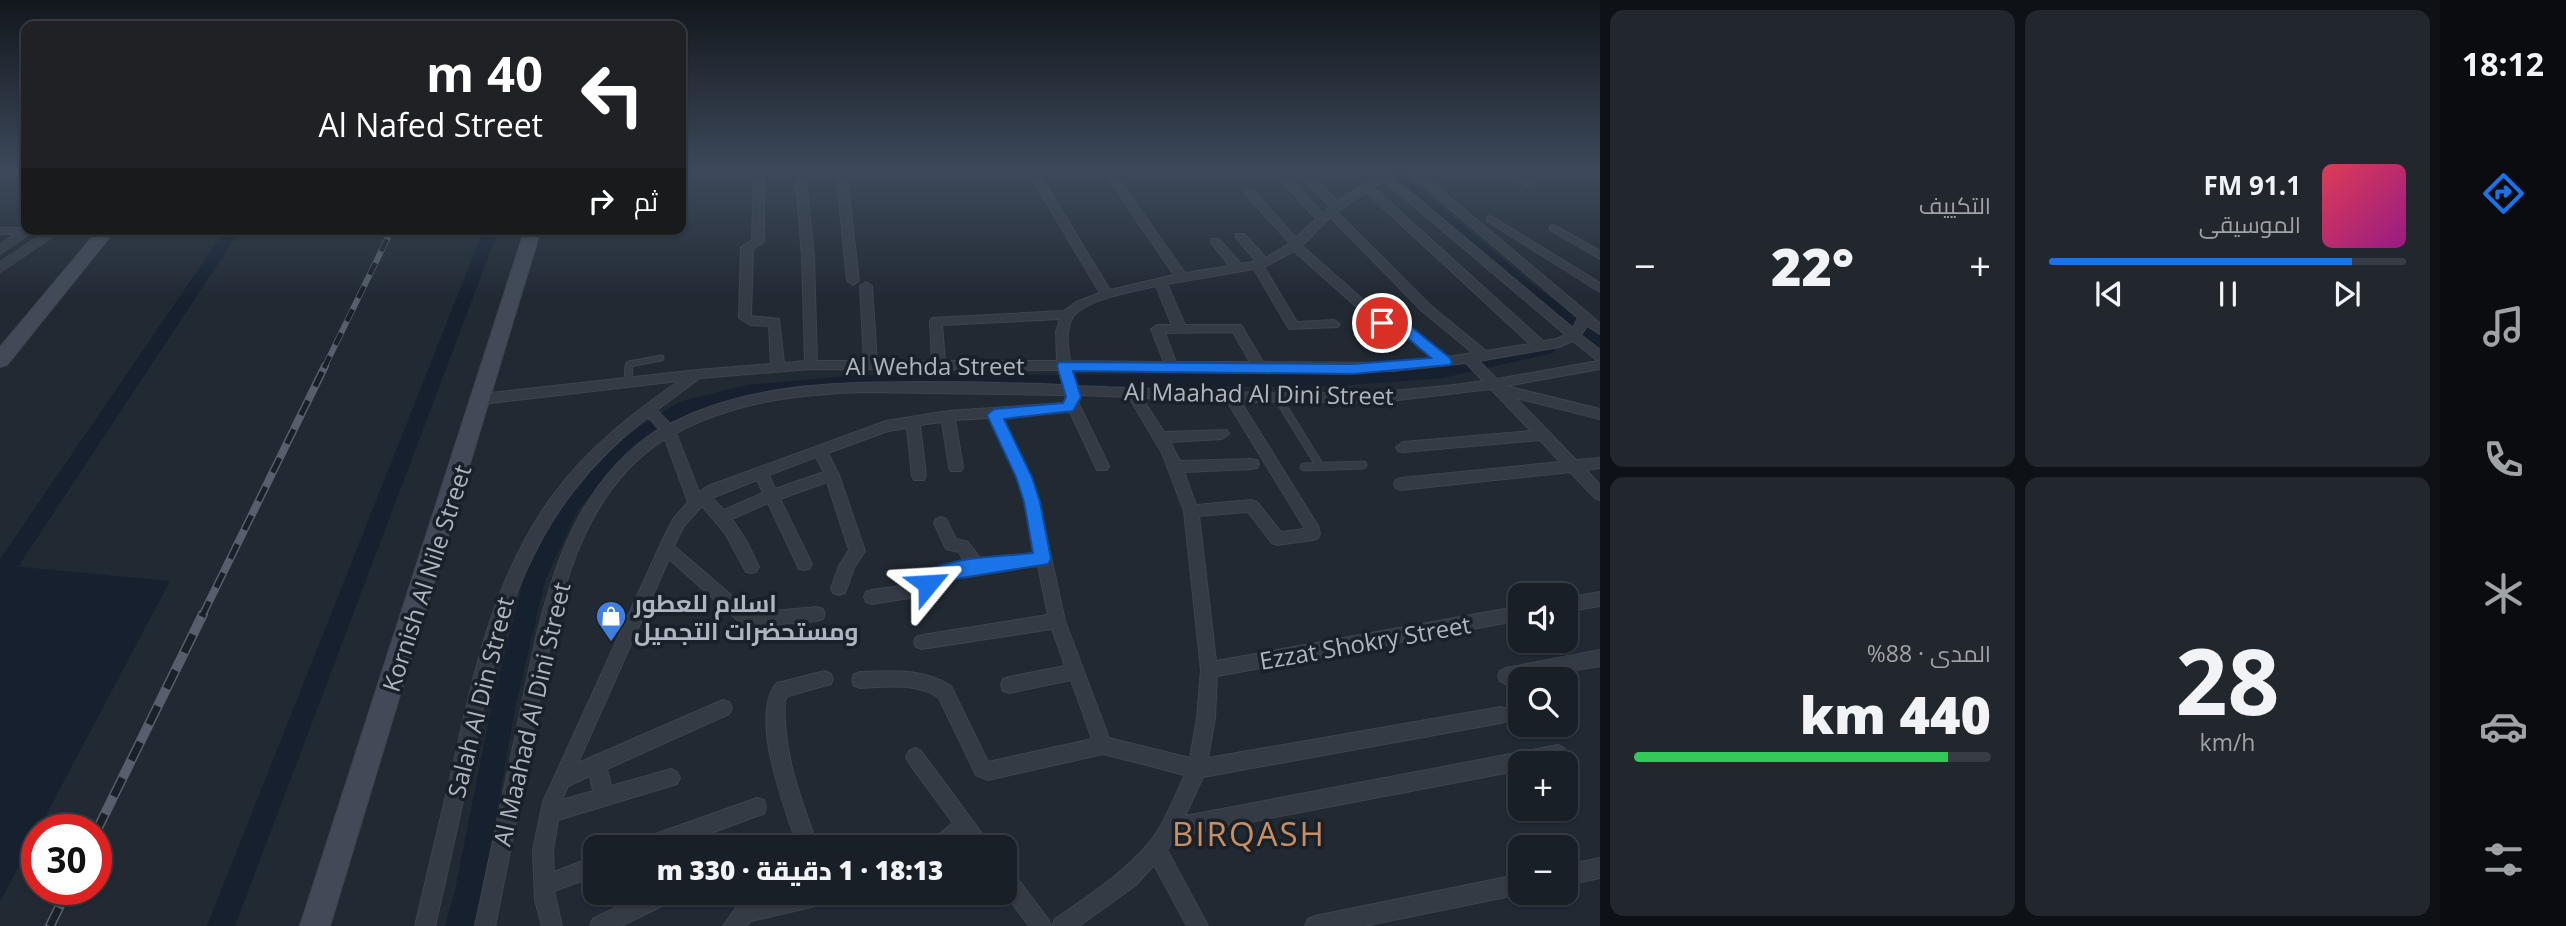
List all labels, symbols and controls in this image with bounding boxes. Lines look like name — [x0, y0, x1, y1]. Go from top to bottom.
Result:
text: 40 m — [426, 40, 543, 106]
text: 18:12 — [2462, 42, 2544, 85]
icon: left — [567, 49, 658, 140]
text: Al Nafed Street — [319, 103, 543, 146]
text: 91.1 FM — [2203, 167, 2301, 203]
icon: directions — [2479, 169, 2528, 218]
icon: right — [582, 182, 620, 220]
text: ثم — [634, 183, 658, 219]
text: التكييف — [1919, 189, 1991, 221]
text: الموسيقى — [2199, 208, 2301, 240]
text: 22° — [1771, 230, 1854, 301]
text: − — [1634, 239, 1656, 291]
text: + — [1969, 239, 1991, 291]
icon: previous — [2090, 275, 2128, 313]
icon: pause — [2209, 275, 2247, 313]
icon: next — [2328, 275, 2366, 313]
pin — [1352, 293, 1412, 353]
icon: music — [2479, 302, 2528, 351]
icon: arrive — [1363, 304, 1401, 342]
street label: Al Wehda Street — [845, 349, 1025, 382]
street label: Al Maahad Al Dini Street — [1124, 374, 1394, 412]
icon: phone — [2479, 435, 2528, 484]
street label: Kornish Al Nile Street — [374, 460, 478, 696]
position arrow — [891, 547, 965, 621]
icon: climate — [2479, 569, 2528, 618]
street label: Al Maahad Al Dini Street — [485, 579, 577, 849]
map controls — [1508, 583, 1578, 905]
button: sound — [1508, 583, 1578, 653]
place label: اسلام للعطور ومستحضرات التجميل — [633, 586, 859, 647]
street label: Salah Al Din Street — [439, 593, 521, 801]
shop icon: اسلام للعطور ومستحضرات التجميل — [594, 599, 628, 643]
street label: Ezzat Shokry Street — [1257, 607, 1473, 677]
text: 28 — [2175, 618, 2280, 742]
text: المدى · 88% — [1867, 637, 1991, 669]
button: search — [1508, 667, 1578, 737]
text: 440 km — [1800, 678, 1991, 749]
icon: car — [2479, 702, 2528, 751]
text: km/h — [2200, 726, 2255, 758]
button: + — [1508, 751, 1578, 821]
district label: BIRQASH — [1172, 811, 1326, 856]
speed limit sign: 30 — [21, 814, 112, 905]
button: − — [1508, 835, 1578, 905]
icon: filters — [2479, 835, 2528, 884]
text: 18:13 · 1 دقيقة · 330 m — [657, 852, 943, 888]

